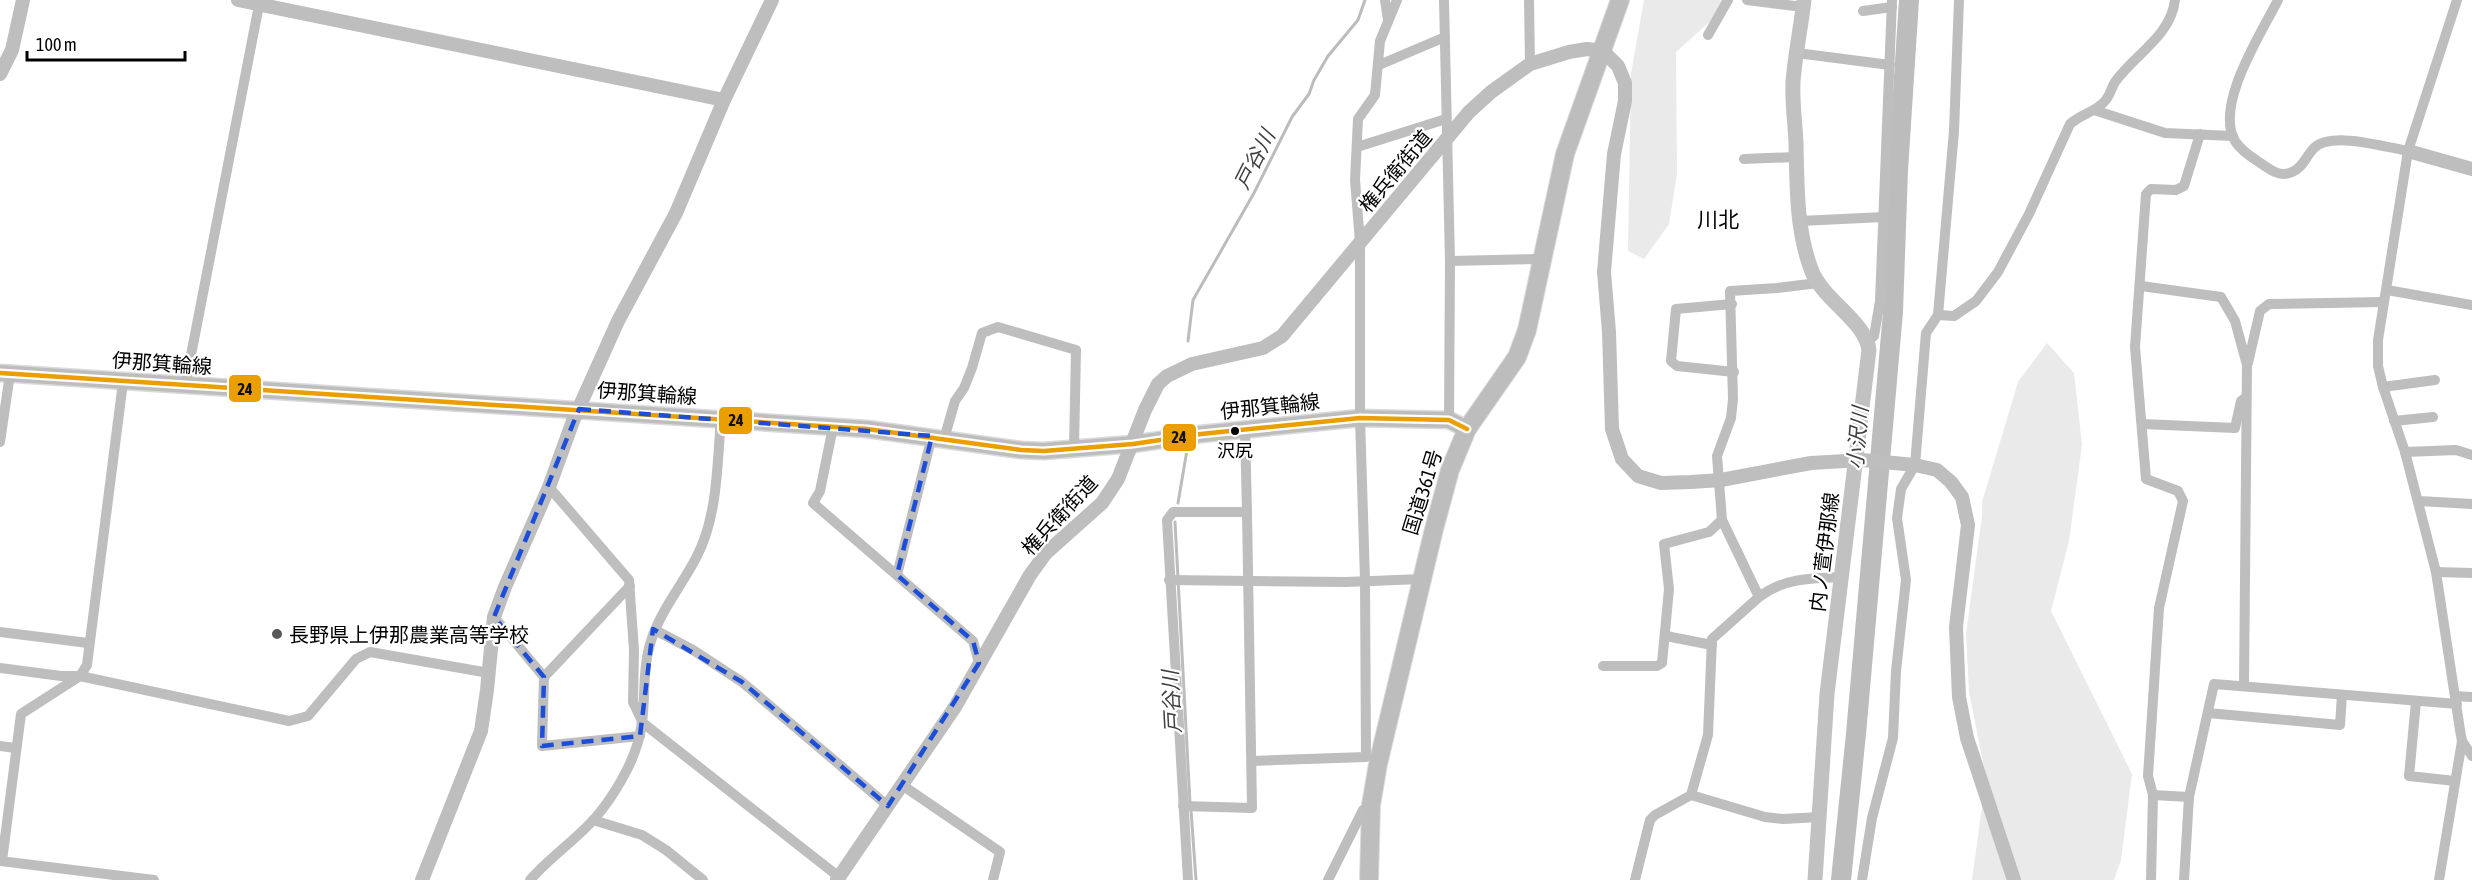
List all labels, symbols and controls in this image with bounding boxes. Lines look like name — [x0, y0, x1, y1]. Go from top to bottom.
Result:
scale bar — [27, 24, 184, 62]
text: 100 m — [36, 34, 77, 55]
water label: 戸谷川 — [1229, 124, 1280, 193]
street label: 権兵衛街道 — [1354, 125, 1436, 217]
district label: 川北 — [1697, 207, 1739, 231]
street label: 伊那箕輪線 — [111, 348, 213, 378]
line badge: 24 — [228, 374, 262, 403]
street label: 伊那箕輪線 — [596, 378, 698, 408]
text: 24 — [237, 380, 253, 398]
street label: 伊那箕輪線 — [1219, 389, 1321, 423]
water label: 小沢川 — [1842, 404, 1872, 470]
line badge: 24 — [718, 406, 753, 435]
text: 24 — [728, 411, 744, 429]
line badge: 24 — [1162, 423, 1197, 452]
marker: 沢尻 — [1229, 425, 1241, 437]
text: 24 — [1171, 428, 1187, 446]
place label: 沢尻 — [1217, 440, 1253, 461]
street label: 国道361号 — [1398, 446, 1446, 538]
street label: 権兵衛街道 — [1016, 471, 1102, 559]
street label: 内ノ萱伊那線 — [1805, 491, 1843, 613]
place label: 長野県上伊那農業高等学校 — [289, 623, 529, 646]
marker: 長野県上伊那農業高等学校 — [270, 627, 284, 641]
water label: 戸谷川 — [1157, 668, 1185, 734]

